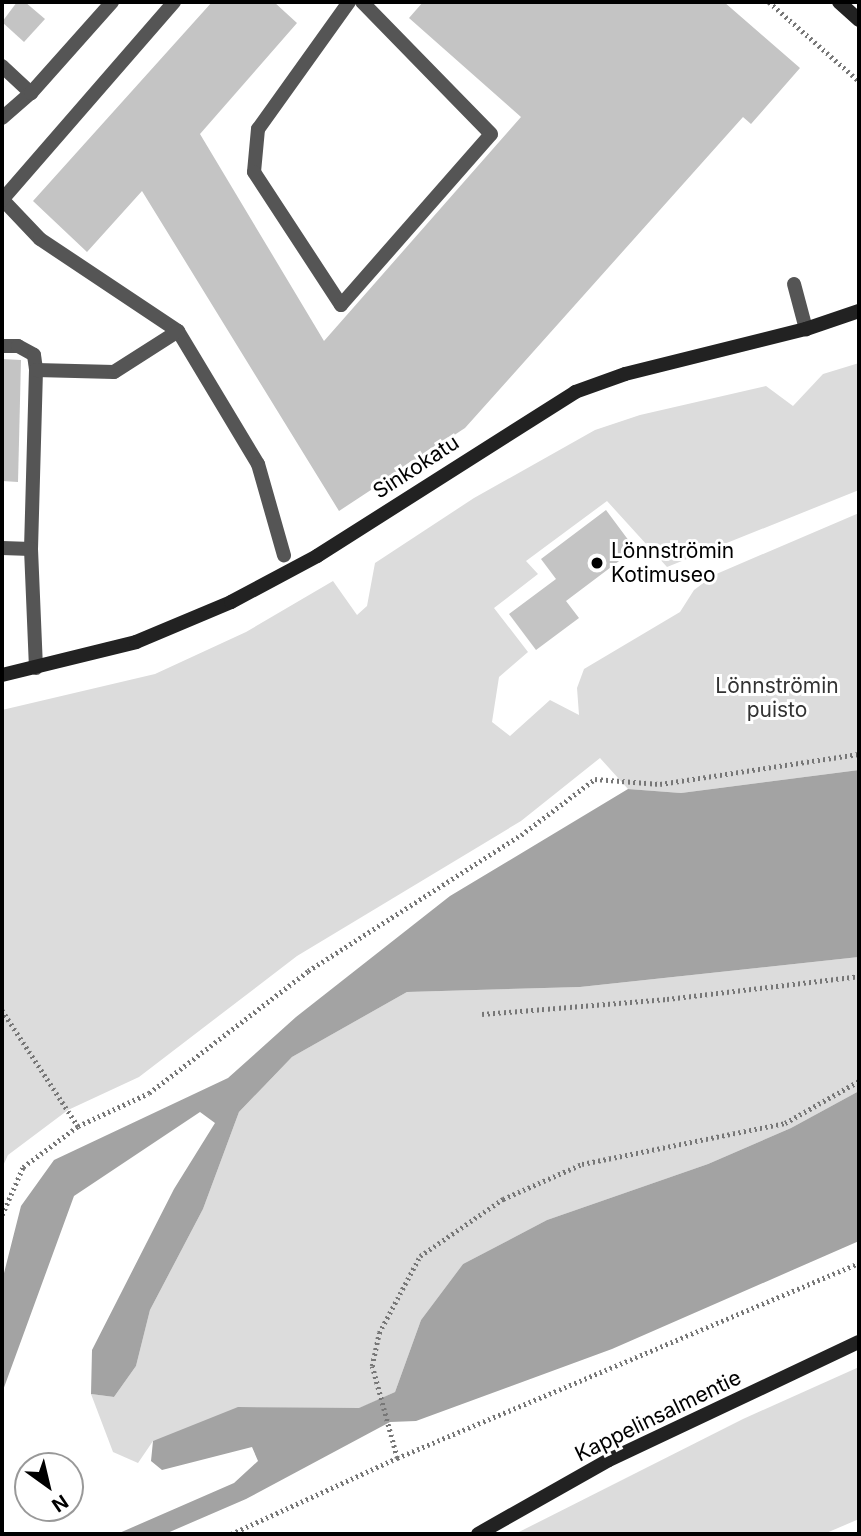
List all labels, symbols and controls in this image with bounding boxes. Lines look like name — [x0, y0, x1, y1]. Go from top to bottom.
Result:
street label: Sinkokatu — [368, 430, 464, 504]
place label: Lönnströmin Kotimuseo — [611, 538, 734, 588]
marker: Lönnströmin Kotimuseo — [589, 555, 605, 571]
park label: Lönnströmin puisto — [715, 673, 839, 723]
street label: Kappelinsalmentie — [571, 1365, 745, 1467]
north arrow — [14, 1452, 84, 1522]
text: N — [47, 1490, 72, 1517]

